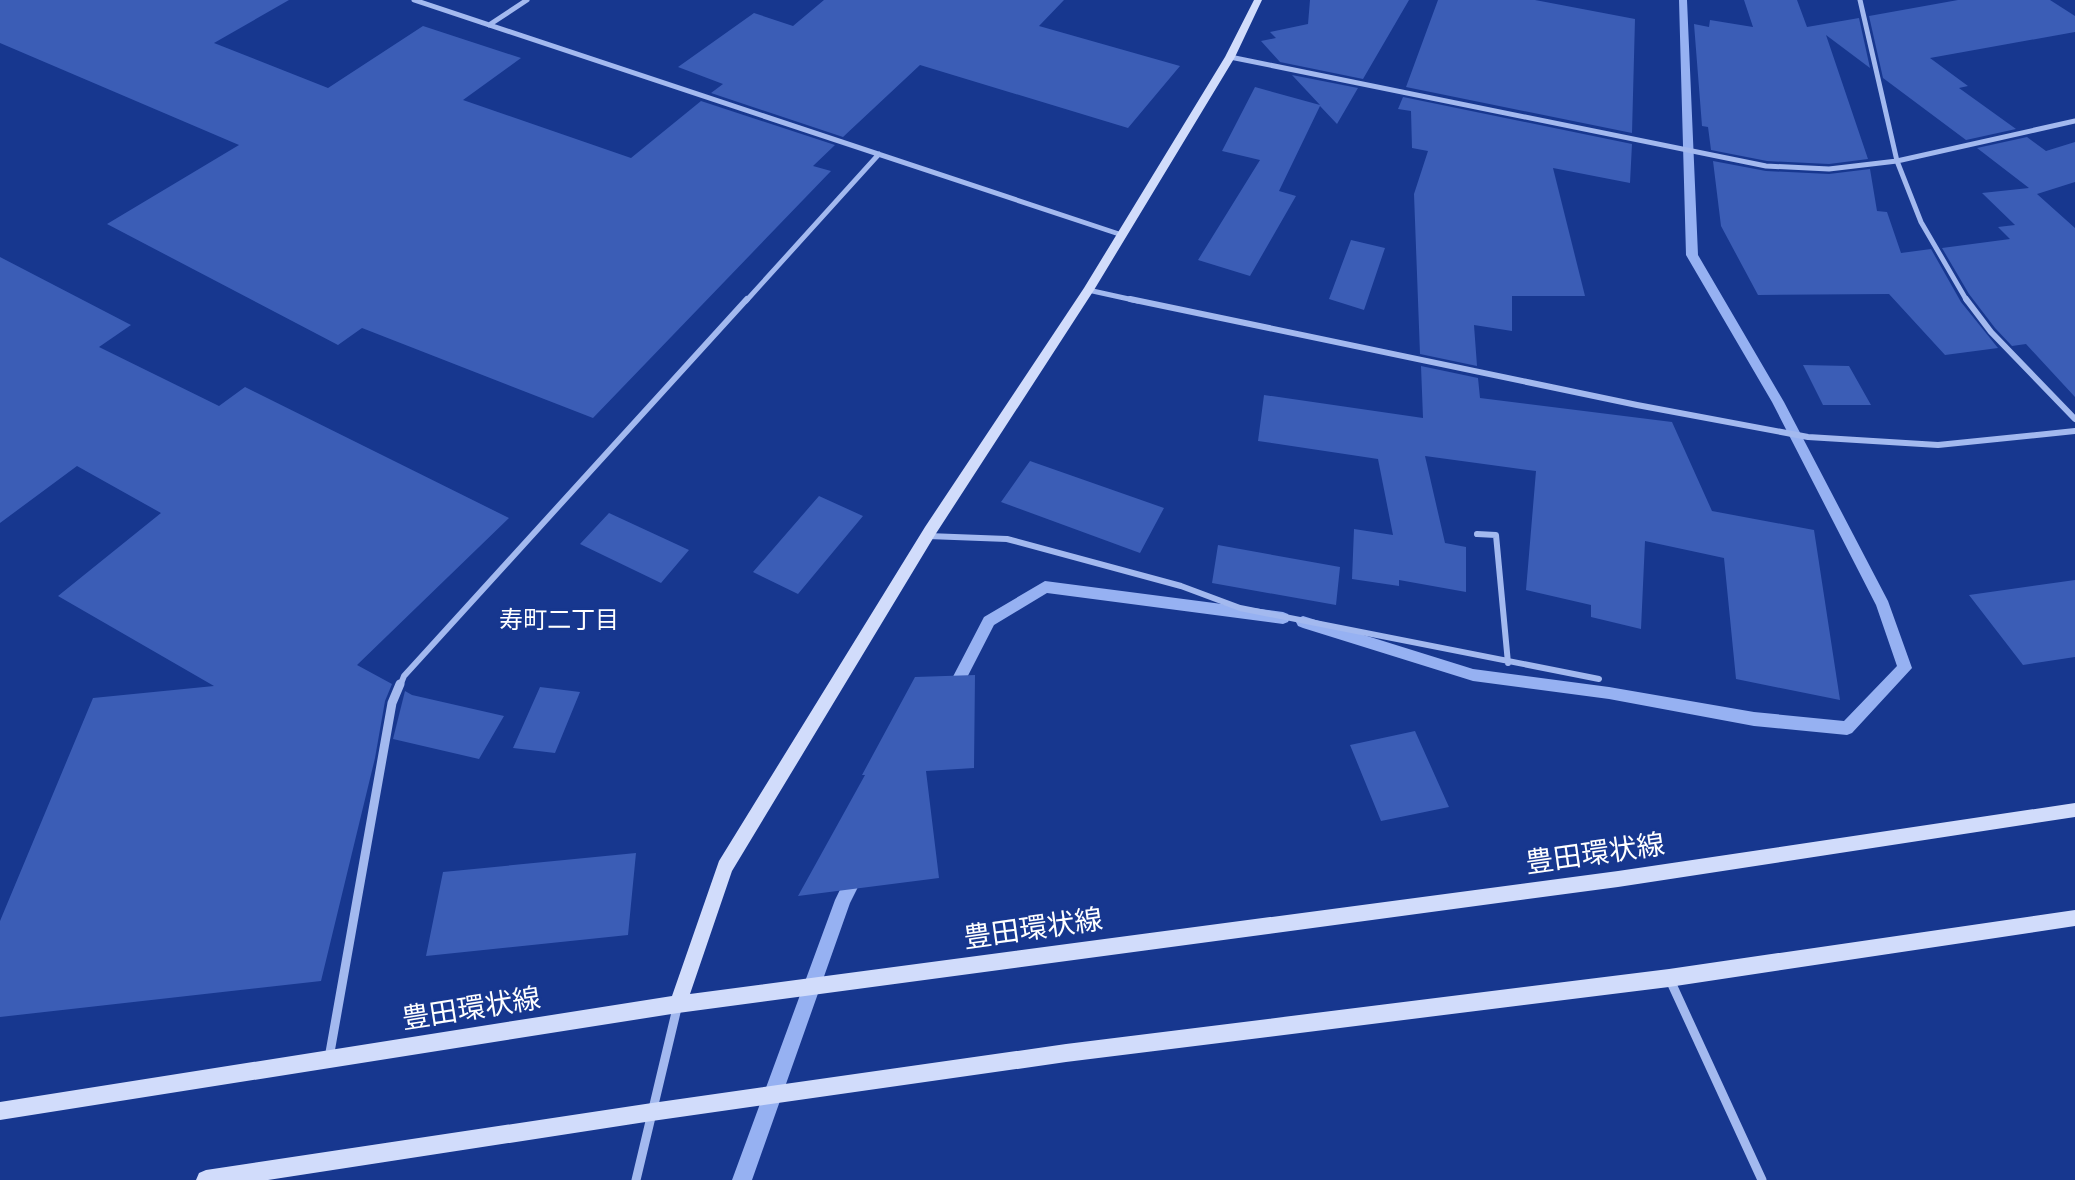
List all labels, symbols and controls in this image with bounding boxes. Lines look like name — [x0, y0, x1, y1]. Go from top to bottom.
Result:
district label: 寿町二丁目 — [499, 602, 619, 635]
street label: 豊田環状線 — [1523, 823, 1667, 881]
street label: 豊田環状線 — [961, 898, 1105, 956]
street label: 豊田環状線 — [399, 977, 543, 1037]

